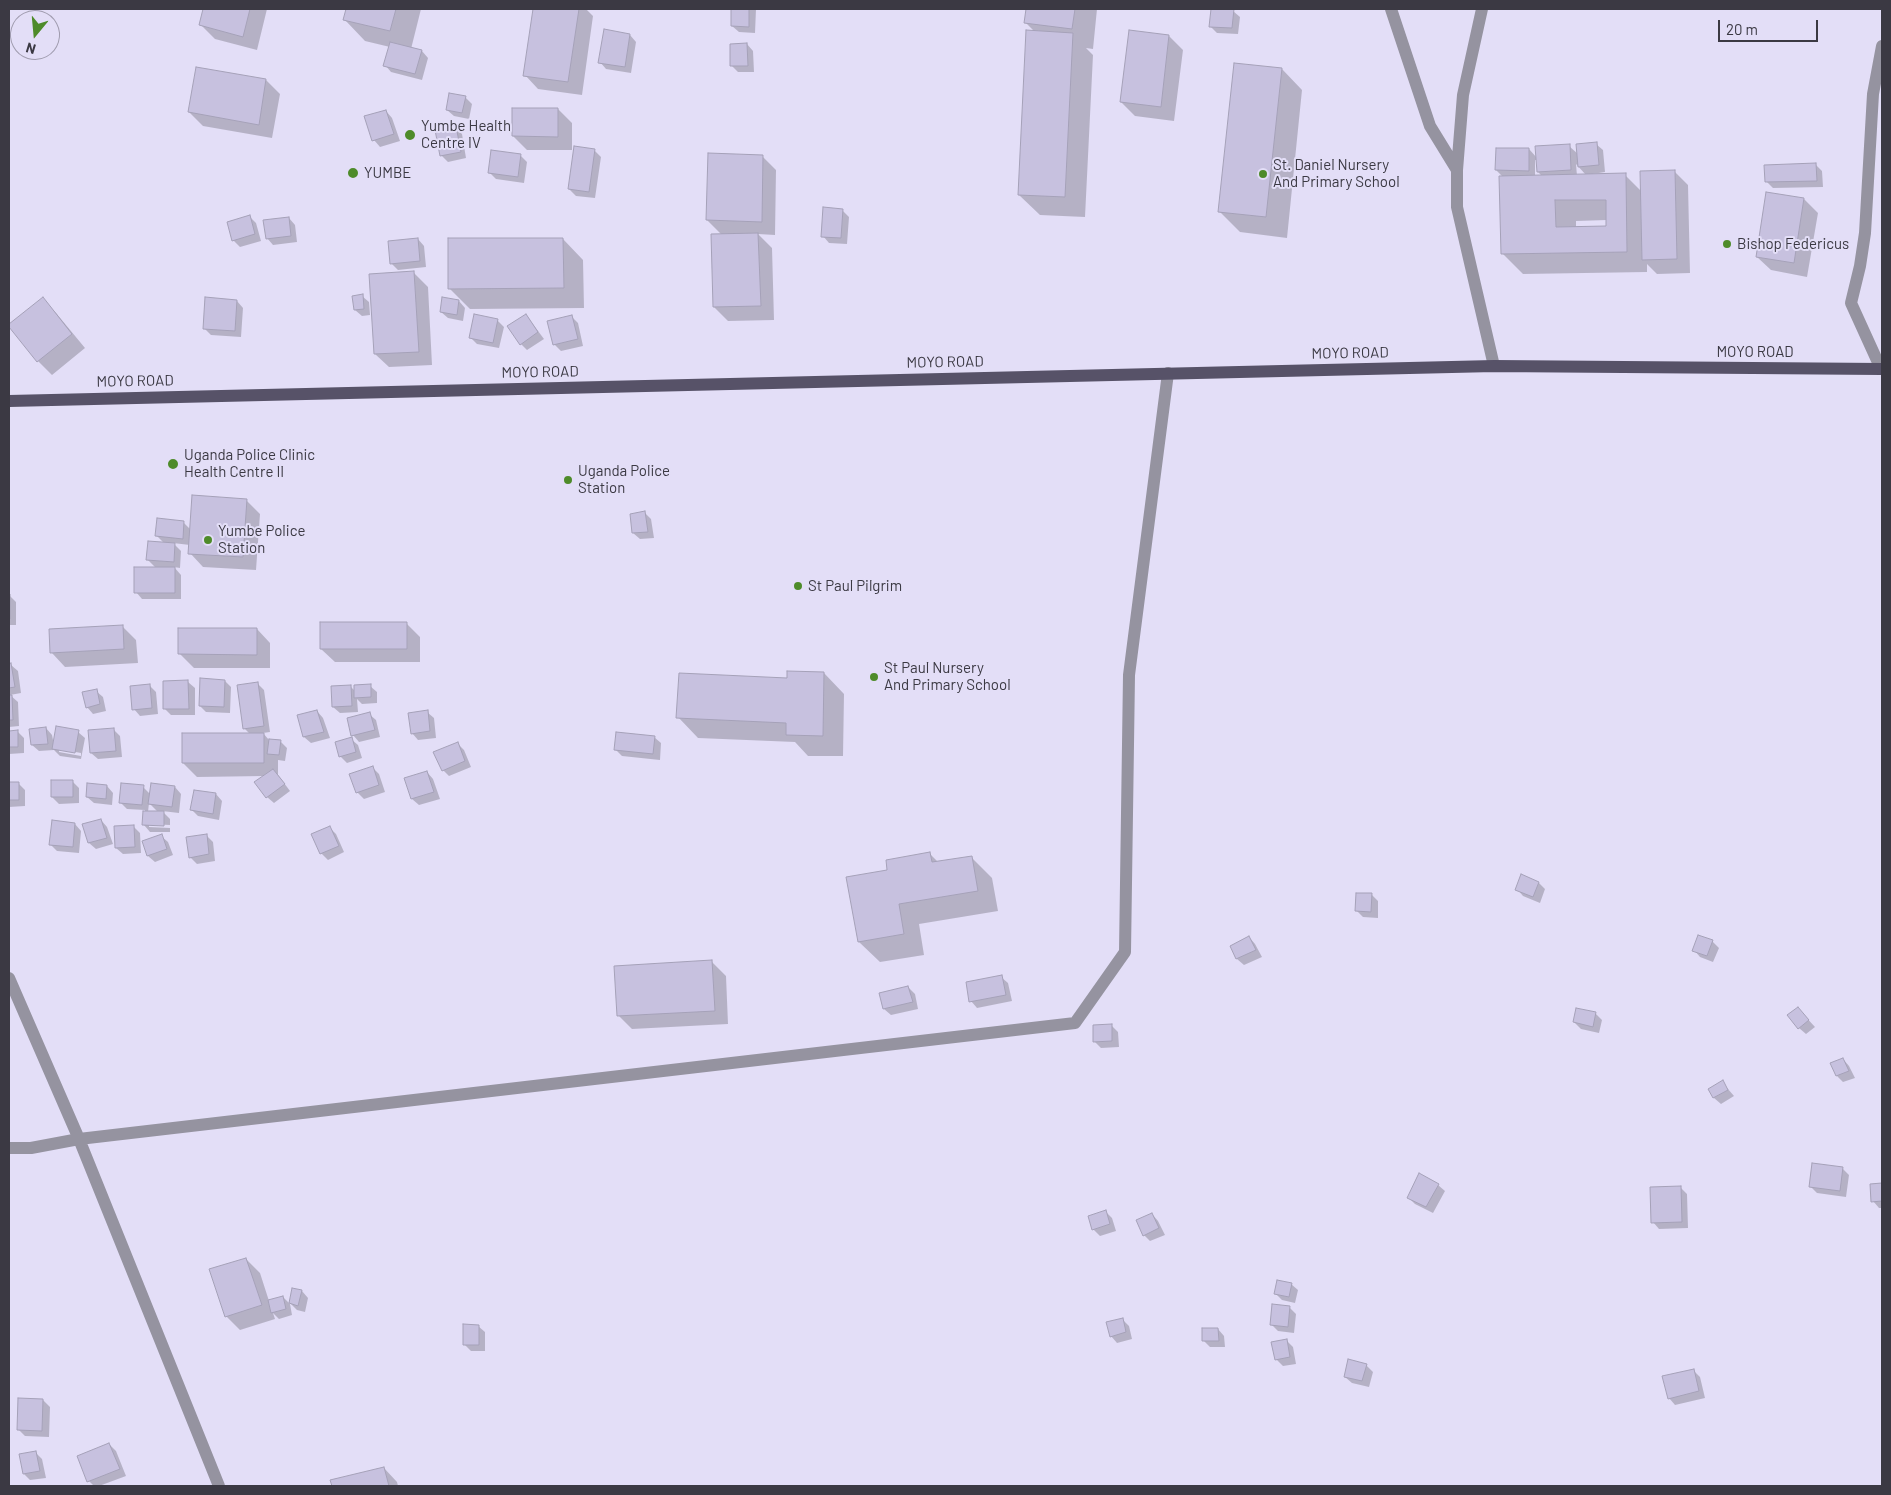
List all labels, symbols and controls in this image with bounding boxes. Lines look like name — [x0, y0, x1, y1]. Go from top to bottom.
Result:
north arrow — [10, 10, 60, 60]
scale bar — [1721, 10, 1821, 42]
text: 20 m — [1726, 20, 1758, 38]
text: N — [24, 39, 38, 58]
place label: Yumbe Health Centre IV — [421, 117, 511, 152]
marker: Yumbe Health Centre IV — [403, 128, 417, 142]
place label: St. Daniel Nursery And Primary School — [1273, 156, 1400, 191]
place label: YUMBE — [364, 164, 411, 182]
marker: YUMBE — [346, 166, 360, 180]
marker: St. Daniel Nursery And Primary School — [1257, 168, 1269, 180]
place label: Bishop Federicus — [1737, 235, 1849, 253]
marker: Bishop Federicus — [1721, 238, 1733, 250]
street label: MOYO ROAD — [1311, 343, 1389, 363]
street label: MOYO ROAD — [1716, 343, 1794, 361]
street label: MOYO ROAD — [906, 352, 984, 372]
street label: MOYO ROAD — [501, 362, 579, 382]
street label: MOYO ROAD — [96, 371, 174, 391]
place label: Uganda Police Clinic Health Centre II — [184, 446, 315, 481]
marker: Uganda Police Clinic Health Centre II — [166, 457, 180, 471]
place label: Uganda Police Station — [578, 462, 670, 497]
marker: Uganda Police Station — [562, 474, 574, 486]
place label: Yumbe Police Station — [218, 522, 305, 557]
marker: Yumbe Police Station — [202, 534, 214, 546]
place label: St Paul Pilgrim — [808, 577, 902, 595]
marker: St Paul Pilgrim — [792, 580, 804, 592]
place label: St Paul Nursery And Primary School — [884, 659, 1011, 694]
marker: St Paul Nursery And Primary School — [868, 671, 880, 683]

